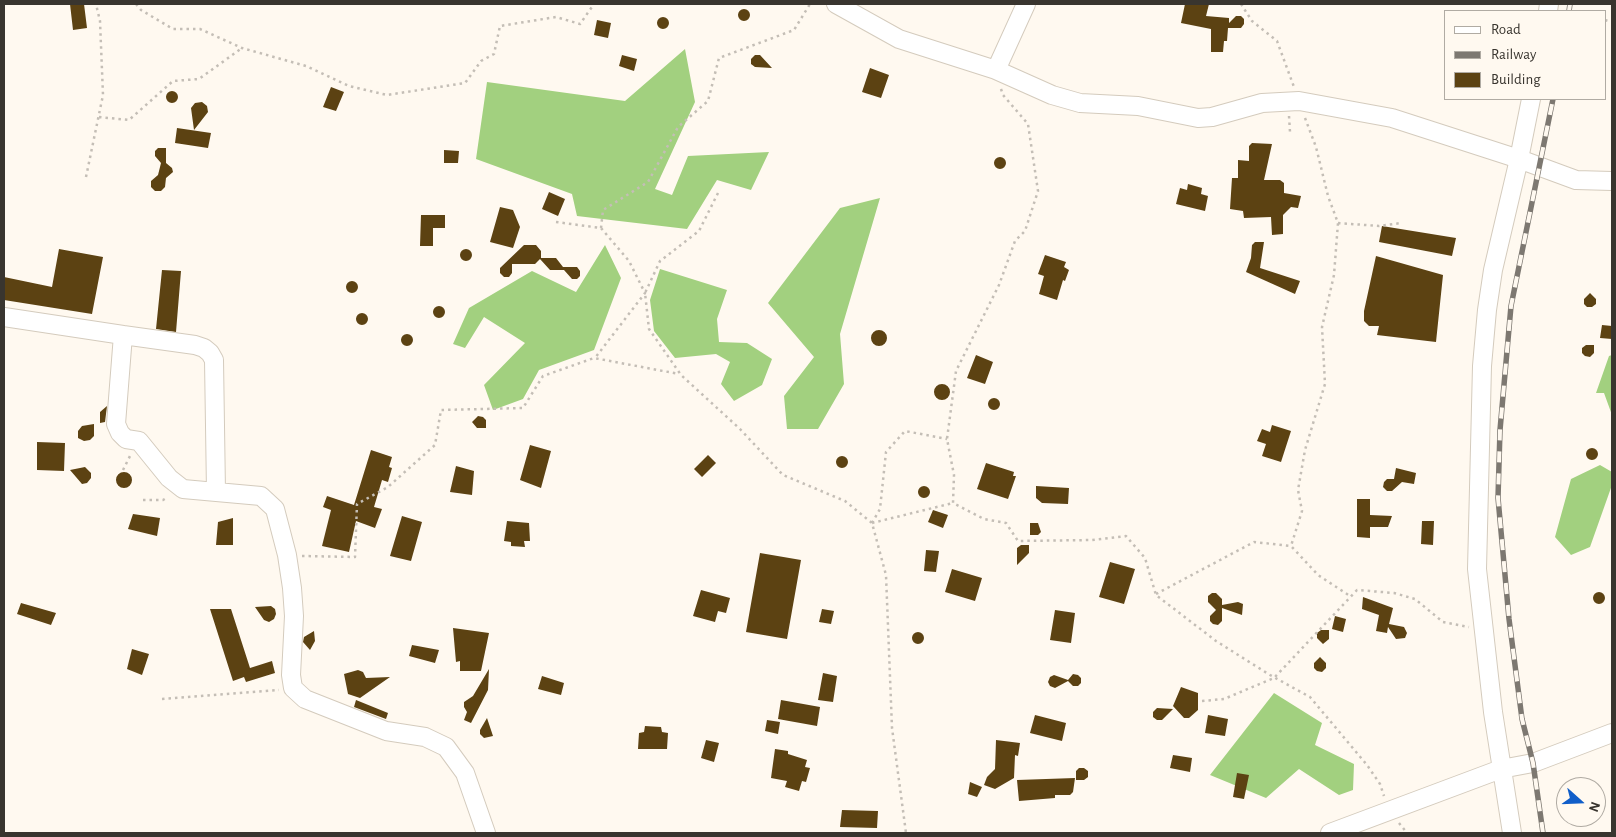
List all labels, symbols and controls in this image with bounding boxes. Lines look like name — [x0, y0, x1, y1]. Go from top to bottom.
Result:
legend — [1444, 10, 1606, 100]
text: Road — [1491, 22, 1521, 37]
text: Railway — [1491, 47, 1536, 62]
text: Building — [1491, 72, 1541, 87]
north arrow — [1556, 777, 1606, 827]
text: N — [1586, 800, 1602, 814]

